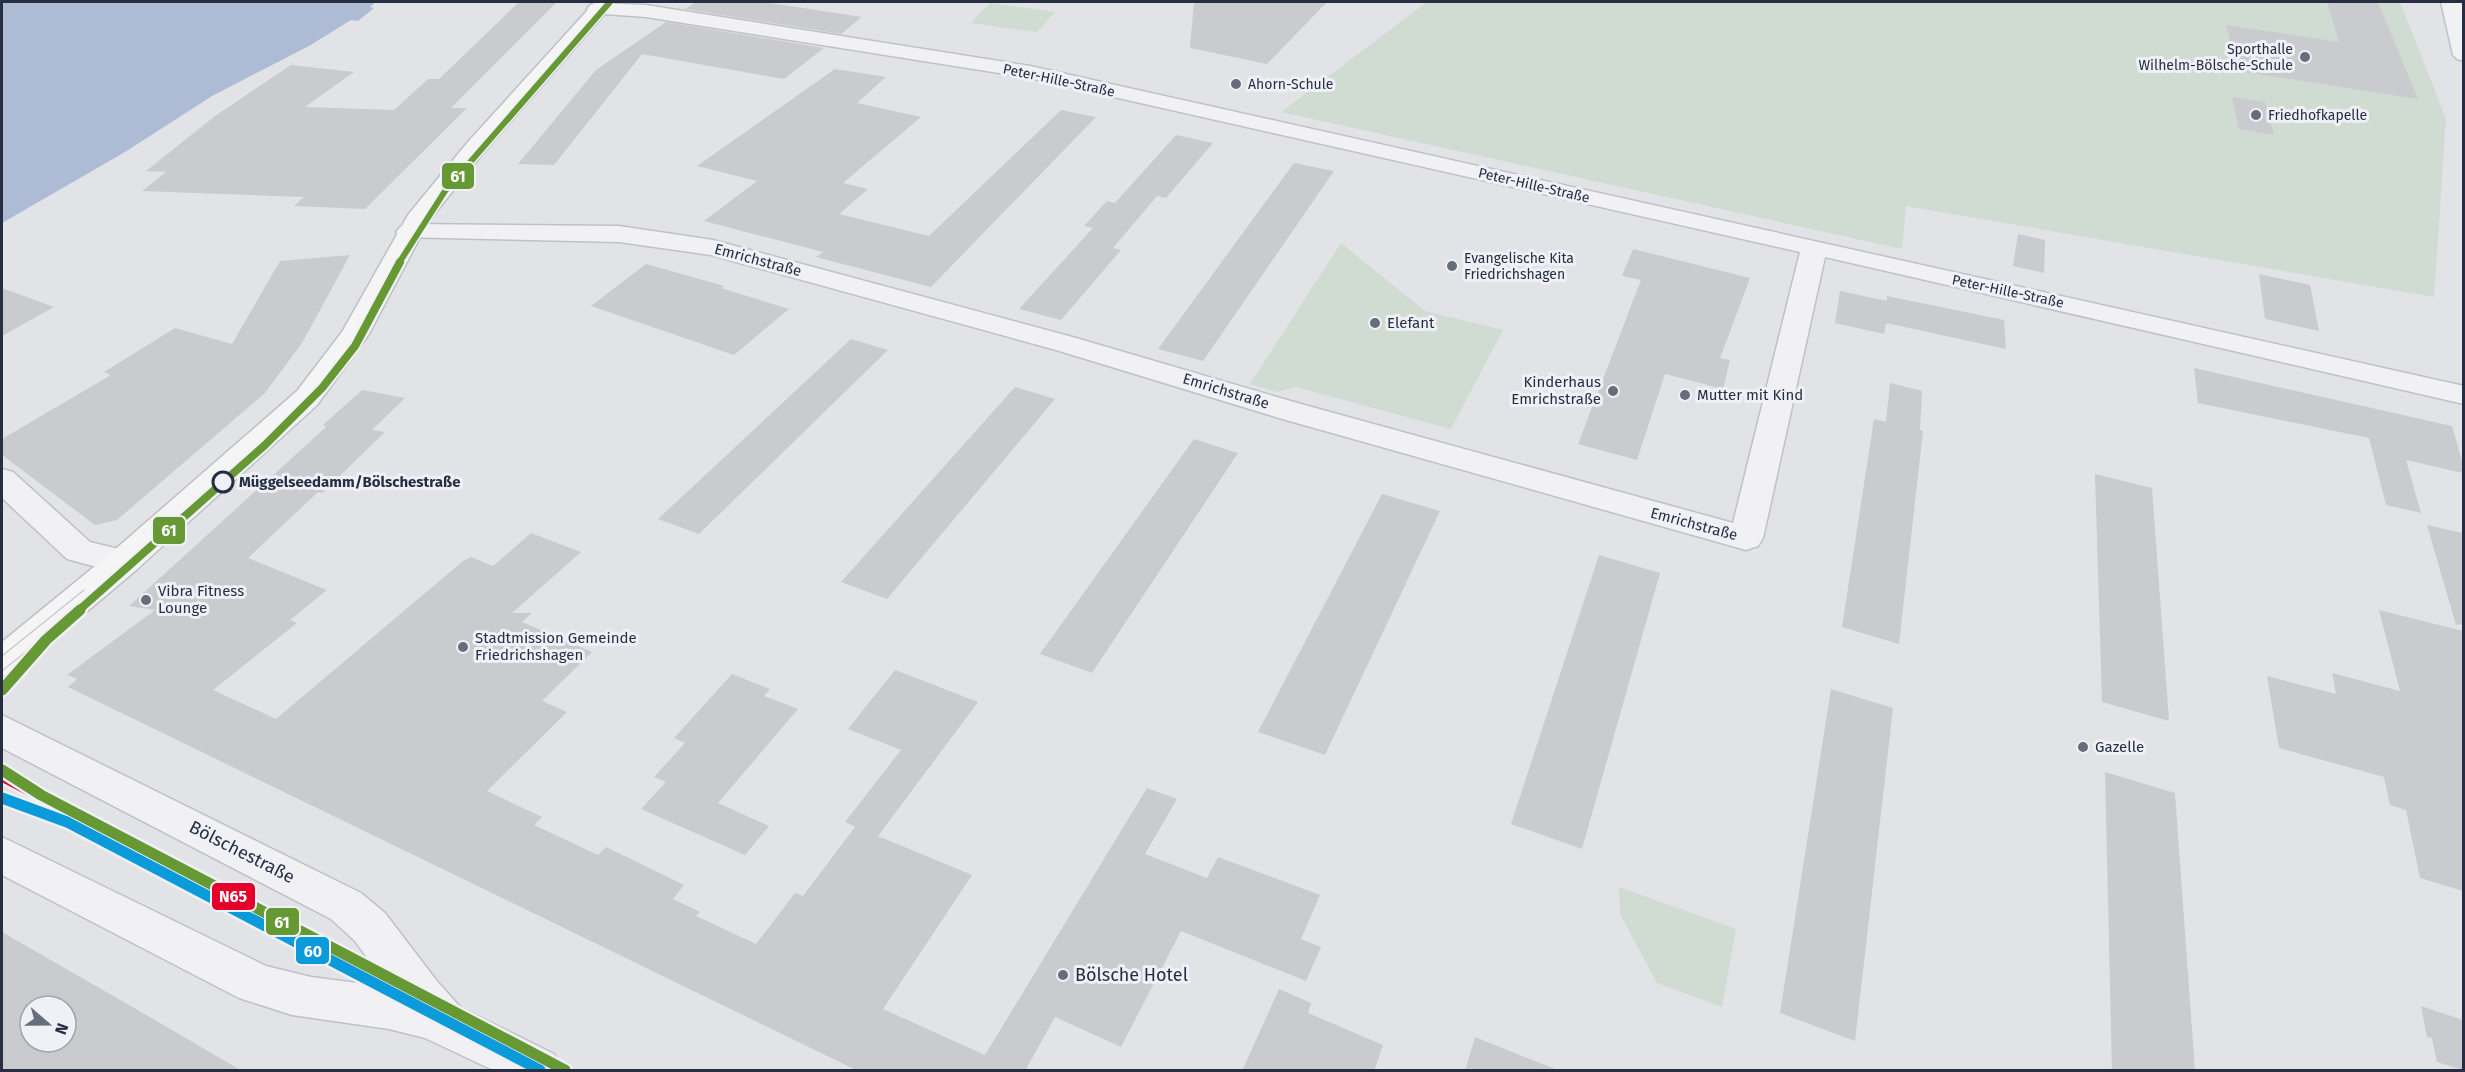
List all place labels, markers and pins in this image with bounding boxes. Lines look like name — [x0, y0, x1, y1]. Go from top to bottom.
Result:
place label: Sporthalle Wilhelm-Bölsche-Schule — [2139, 41, 2293, 74]
marker: Sporthalle Wilhelm-Bölsche-Schule — [2298, 50, 2312, 64]
place label: Ahorn-Schule — [1248, 76, 1333, 93]
marker: Ahorn-Schule — [1229, 77, 1243, 91]
place label: Friedhofkapelle — [2268, 107, 2367, 124]
marker: Friedhofkapelle — [2249, 108, 2263, 122]
place label: Evangelische Kita Friedrichshagen — [1464, 250, 1574, 283]
marker: Evangelische Kita Friedrichshagen — [1445, 259, 1459, 273]
place label: Elefant — [1387, 314, 1435, 332]
marker: Elefant — [1368, 316, 1382, 330]
place label: Kinderhaus Emrichstraße — [1511, 373, 1601, 408]
marker: Kinderhaus Emrichstraße — [1606, 384, 1620, 398]
place label: Mutter mit Kind — [1697, 386, 1803, 404]
marker: Mutter mit Kind — [1678, 388, 1692, 402]
marker: Müggelseedamm/Bölschestraße — [212, 471, 234, 493]
place label: Müggelseedamm/Bölschestraße — [239, 473, 460, 491]
place label: Vibra Fitness Lounge — [158, 582, 244, 617]
marker: Vibra Fitness Lounge — [139, 593, 153, 607]
place label: Stadtmission Gemeinde Friedrichshagen — [475, 629, 637, 664]
marker: Stadtmission Gemeinde Friedrichshagen — [456, 640, 470, 654]
place label: Gazelle — [2095, 738, 2144, 756]
marker: Gazelle — [2076, 740, 2090, 754]
place label: Bölsche Hotel — [1075, 964, 1188, 986]
marker: Bölsche Hotel — [1056, 968, 1070, 982]

